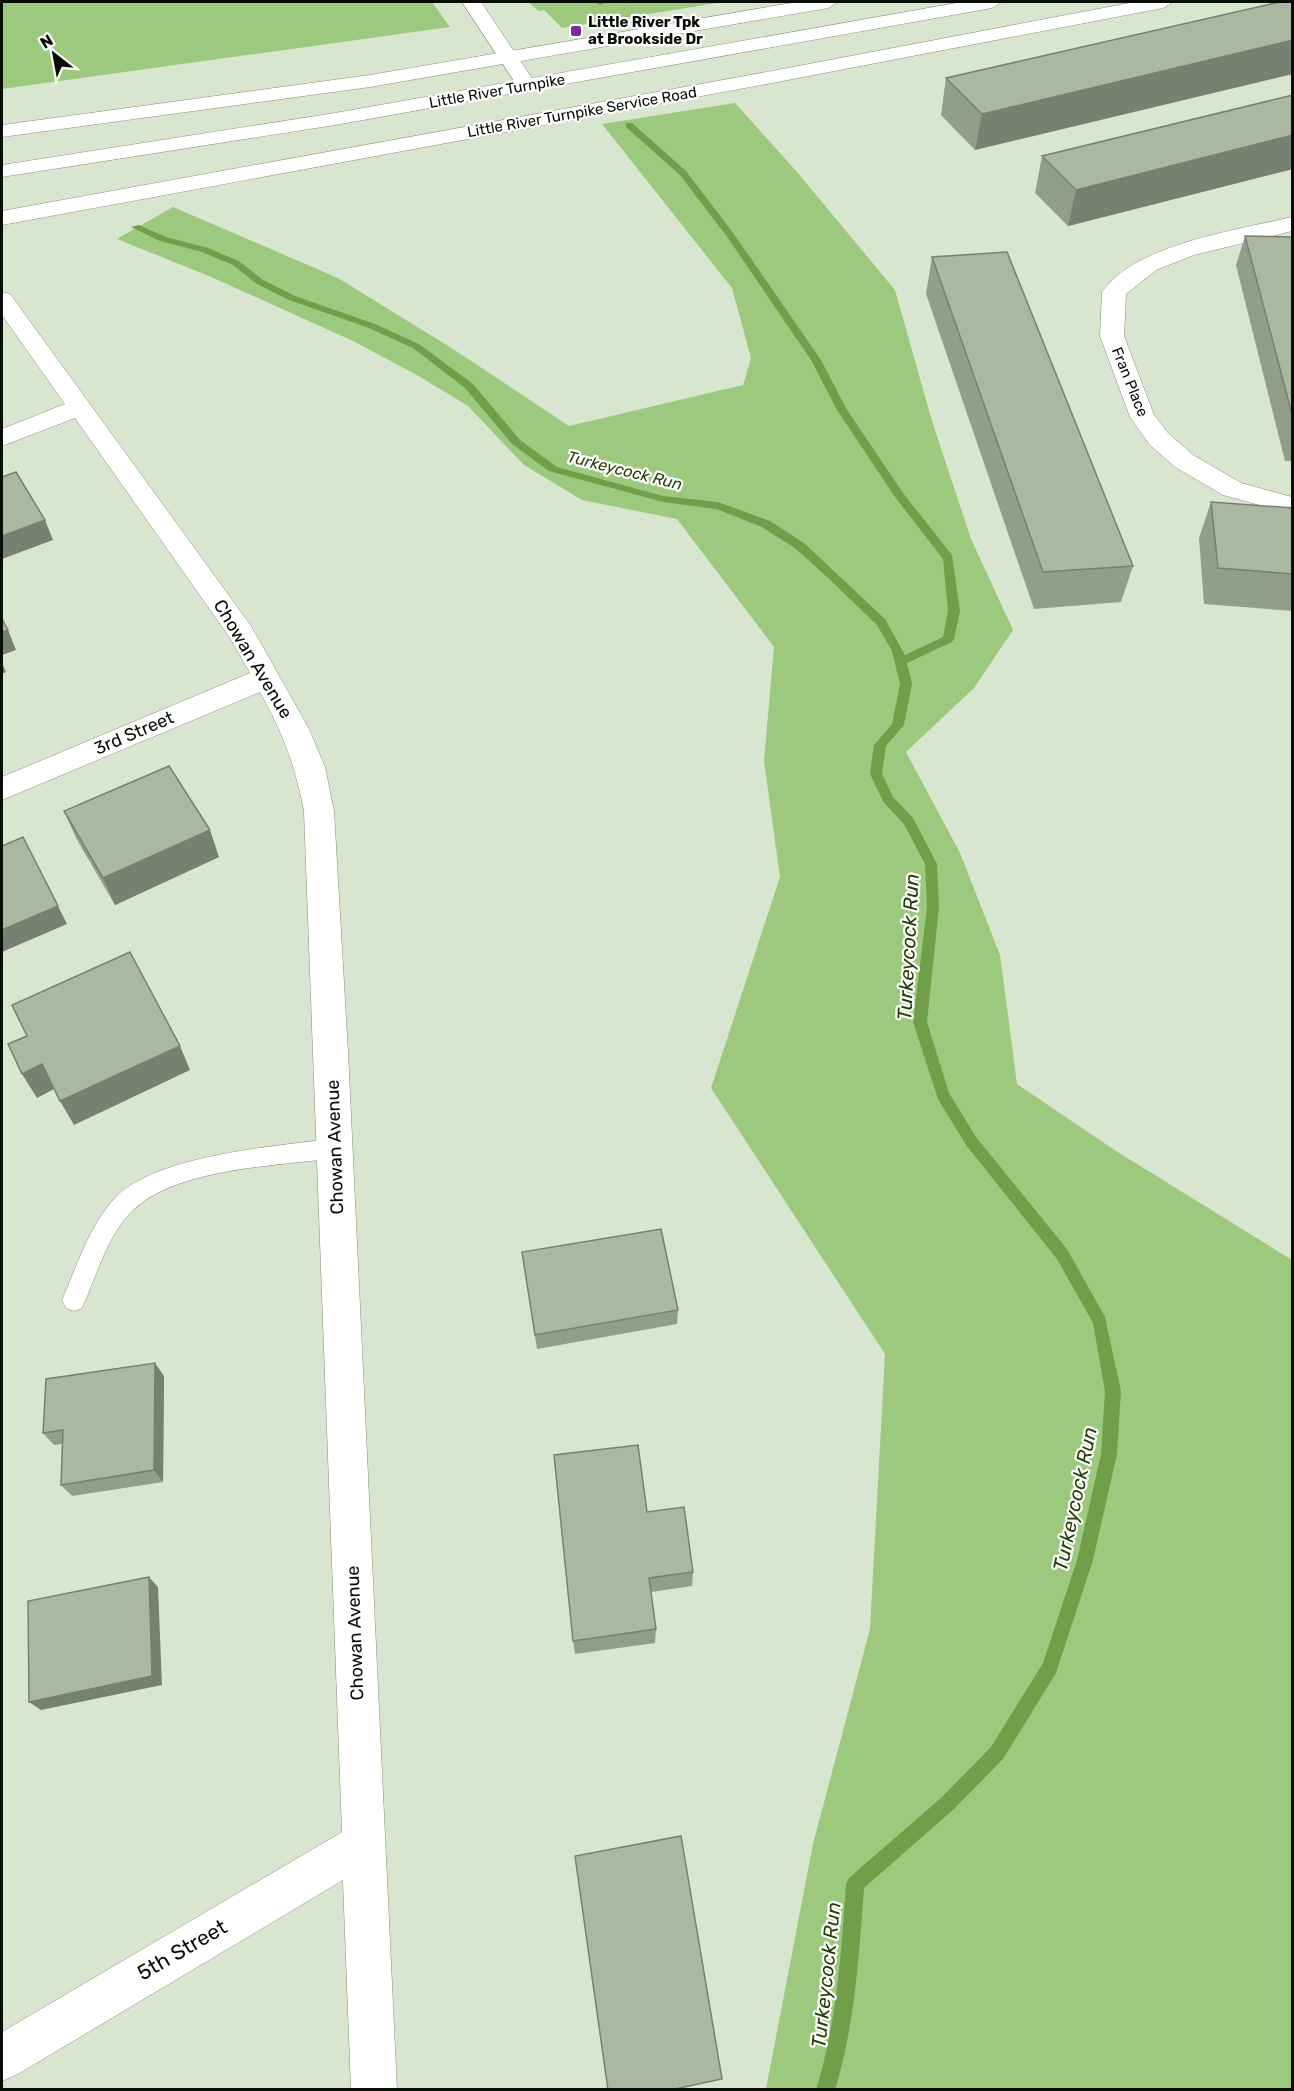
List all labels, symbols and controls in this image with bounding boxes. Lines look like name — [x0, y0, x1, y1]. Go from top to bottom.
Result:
place label: Little River Tpk at Brookside Dr — [588, 13, 703, 48]
north arrow — [24, 24, 84, 84]
marker: Little River Tpk at Brookside Dr — [569, 24, 583, 38]
text: N — [37, 30, 56, 53]
street label: Little River Turnpike — [428, 70, 566, 112]
street label: Little River Turnpike Service Road — [466, 83, 698, 141]
street label: Fran Place — [1108, 345, 1152, 419]
water label: Turkeycock Run — [566, 447, 684, 494]
street label: Chowan Avenue — [209, 595, 297, 723]
street label: 3rd Street — [91, 706, 177, 760]
water label: Turkeycock Run — [892, 873, 924, 1021]
street label: Chowan Avenue — [322, 1079, 348, 1215]
water label: Turkeycock Run — [1048, 1425, 1102, 1573]
street label: Chowan Avenue — [342, 1565, 368, 1701]
water label: Turkeycock Run — [806, 1901, 846, 2049]
street label: 5th Street — [132, 1914, 231, 1985]

